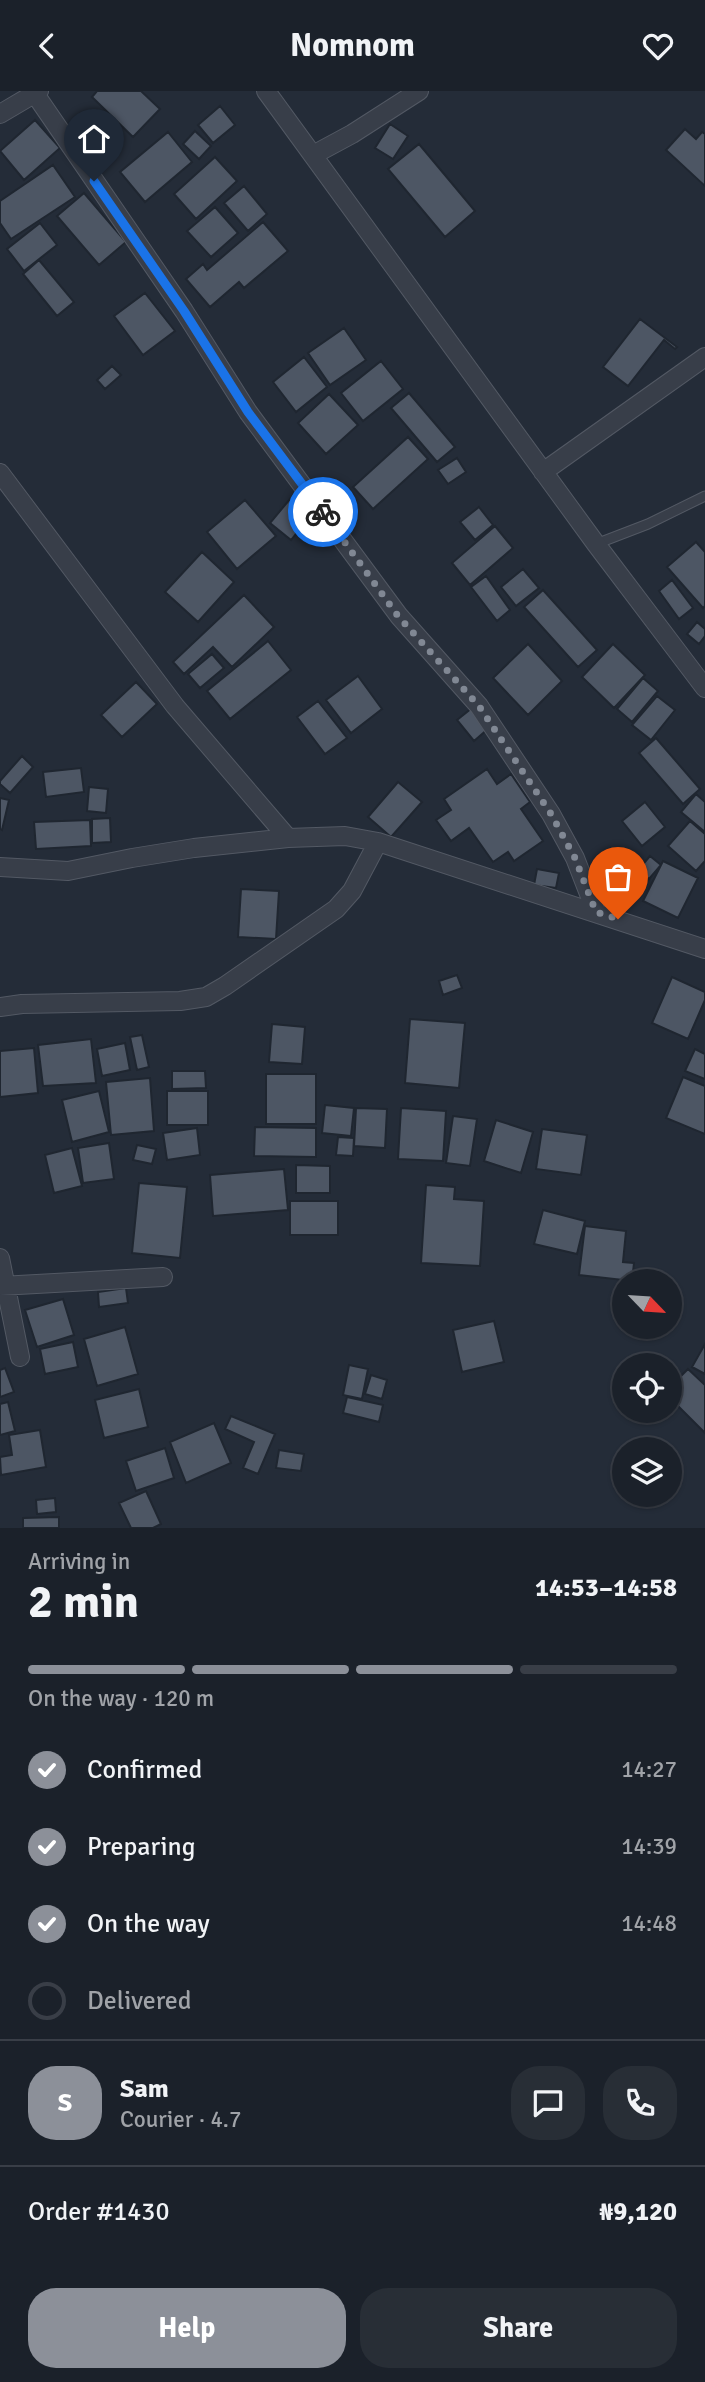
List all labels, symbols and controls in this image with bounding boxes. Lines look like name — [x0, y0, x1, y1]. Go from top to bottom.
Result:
text: Nomnom — [290, 26, 415, 65]
icon: back — [28, 27, 66, 65]
icon: heart — [639, 27, 677, 65]
pin — [64, 109, 124, 181]
icon: home — [75, 120, 113, 158]
courier — [288, 477, 358, 547]
icon: bike — [304, 493, 342, 531]
pin — [588, 847, 648, 919]
icon: bag — [599, 858, 637, 896]
north arrow — [612, 1269, 682, 1339]
map controls — [612, 1269, 682, 1507]
button: locate — [612, 1353, 682, 1423]
button: layers — [612, 1437, 682, 1507]
text: Arriving in — [28, 1547, 130, 1576]
text: 14:53–14:58 — [535, 1572, 677, 1604]
text: 2 min — [28, 1574, 139, 1630]
text: On the way · 120 m — [28, 1684, 214, 1713]
icon: check — [28, 1751, 66, 1789]
text: Confirmed — [87, 1754, 202, 1786]
text: 14:27 — [621, 1755, 677, 1784]
icon: check — [28, 1828, 66, 1866]
text: Preparing — [87, 1831, 195, 1863]
text: 14:39 — [621, 1832, 677, 1861]
icon: check — [28, 1905, 66, 1943]
text: On the way — [87, 1908, 210, 1940]
text: 14:48 — [621, 1909, 677, 1938]
text: Delivered — [87, 1985, 192, 2017]
button: chat — [511, 2066, 585, 2140]
button: phone — [603, 2066, 677, 2140]
text: Sam — [120, 2073, 169, 2105]
text: S — [58, 2087, 72, 2119]
text: Courier · 4.7 — [120, 2105, 241, 2134]
text: Order #1430 — [28, 2196, 169, 2228]
text: ₦9,120 — [599, 2196, 677, 2228]
button: Help — [28, 2288, 346, 2368]
button: Share — [360, 2288, 677, 2368]

